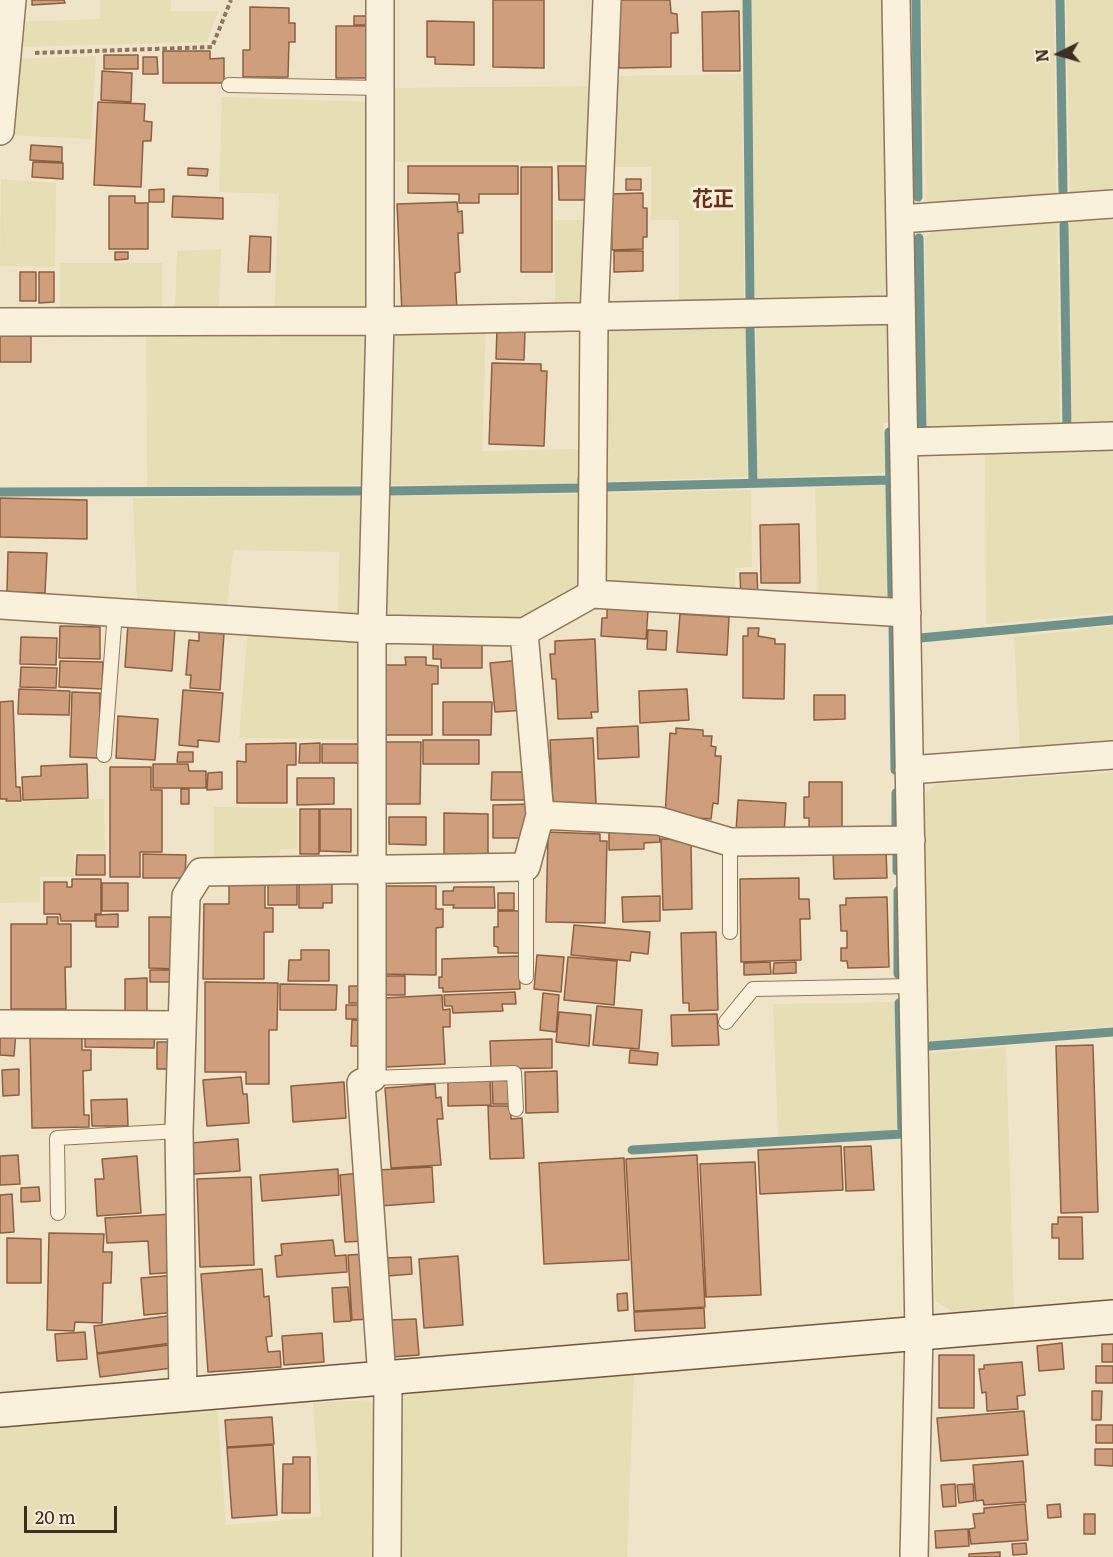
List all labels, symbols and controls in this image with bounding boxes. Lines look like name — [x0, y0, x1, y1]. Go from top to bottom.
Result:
north arrow — [1029, 24, 1089, 84]
text: N — [1029, 48, 1054, 63]
district label: 花正 — [692, 187, 734, 213]
scale bar — [27, 1494, 120, 1532]
text: 20 m — [35, 1503, 76, 1530]

